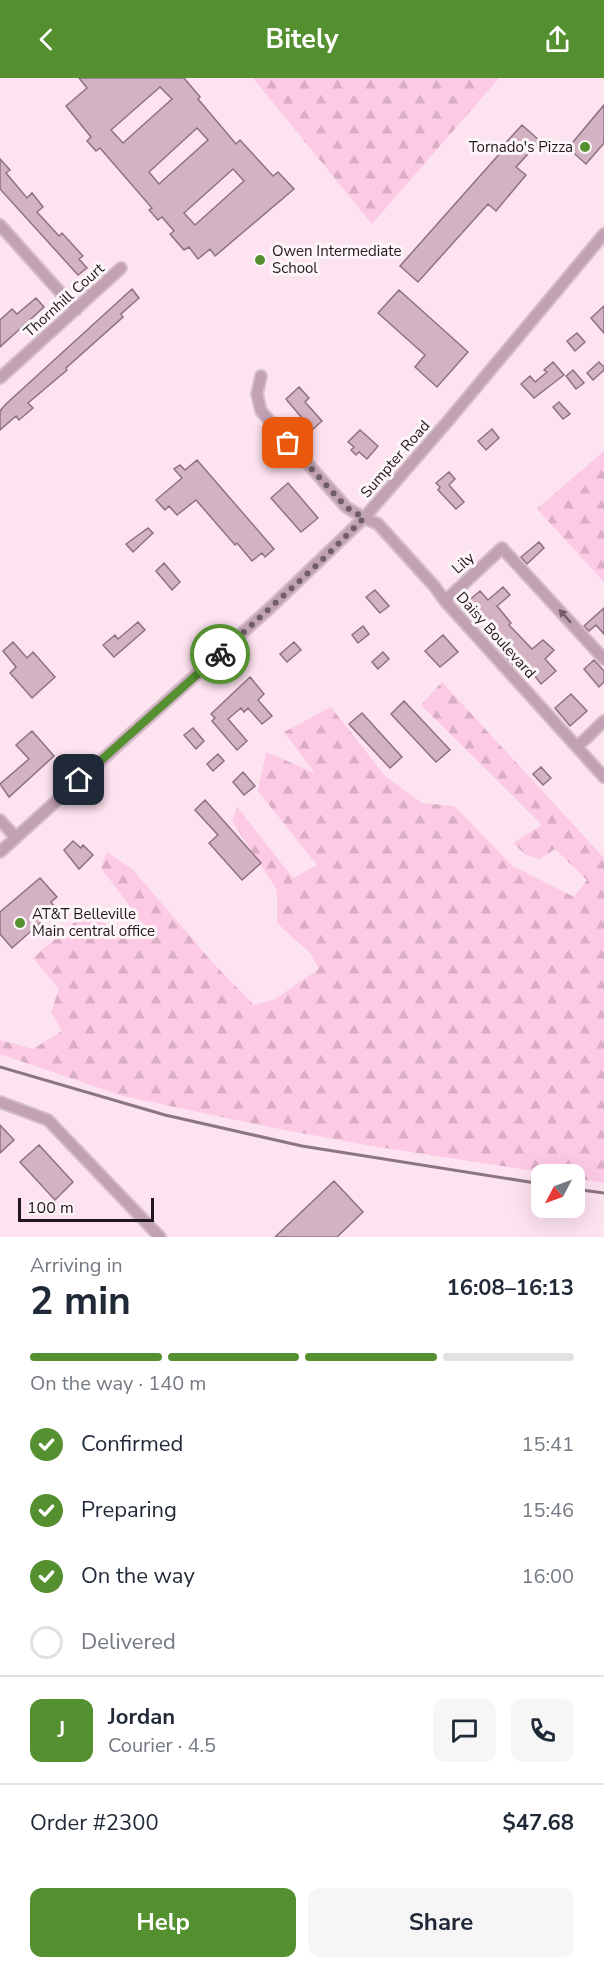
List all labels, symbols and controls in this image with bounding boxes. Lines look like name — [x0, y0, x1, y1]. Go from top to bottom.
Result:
text: Bitely — [266, 21, 338, 58]
icon: back — [30, 23, 63, 56]
icon: share — [541, 23, 574, 56]
place label: Tornado's Pizza — [469, 137, 573, 157]
marker: Tornado's Pizza — [578, 140, 592, 154]
place label: Owen Intermediate School — [272, 241, 401, 278]
marker: Owen Intermediate School — [253, 253, 267, 267]
street label: Thornhill Court — [19, 258, 109, 342]
street label: Sumpter Road — [356, 416, 434, 502]
pin — [262, 417, 313, 468]
icon: bag — [271, 426, 304, 459]
street label: Lily — [448, 547, 479, 578]
street label: Daisy Boulevard — [452, 587, 540, 683]
one-way arrow — [558, 609, 572, 623]
courier — [190, 624, 250, 684]
icon: bike — [204, 638, 237, 671]
pin — [53, 754, 104, 805]
icon: home — [62, 763, 95, 796]
place label: AT&T Belleville Main central office — [32, 904, 155, 941]
marker: AT&T Belleville Main central office — [13, 916, 27, 930]
north arrow — [531, 1164, 585, 1218]
map controls — [531, 1164, 585, 1218]
scale bar — [18, 1195, 154, 1222]
text: 100 m — [27, 1197, 74, 1219]
text: Arriving in — [30, 1252, 123, 1279]
text: 16:08–16:13 — [446, 1273, 574, 1303]
text: 2 min — [30, 1275, 131, 1328]
text: On the way · 140 m — [30, 1370, 206, 1397]
icon: check — [30, 1428, 63, 1461]
text: Confirmed — [81, 1429, 183, 1459]
text: 15:41 — [521, 1431, 574, 1458]
icon: check — [30, 1494, 63, 1527]
text: Preparing — [81, 1495, 177, 1525]
text: 15:46 — [521, 1497, 574, 1524]
icon: check — [30, 1560, 63, 1593]
text: On the way — [81, 1561, 195, 1591]
text: 16:00 — [521, 1563, 574, 1590]
text: Delivered — [81, 1627, 176, 1657]
button: chat — [433, 1699, 496, 1762]
button: phone — [511, 1699, 574, 1762]
text: Jordan — [108, 1702, 175, 1732]
text: J — [58, 1715, 65, 1745]
text: Courier · 4.5 — [108, 1732, 216, 1759]
text: Order #2300 — [30, 1808, 159, 1838]
text: $47.68 — [503, 1808, 574, 1838]
button: Help — [30, 1888, 296, 1957]
button: Share — [308, 1888, 574, 1957]

